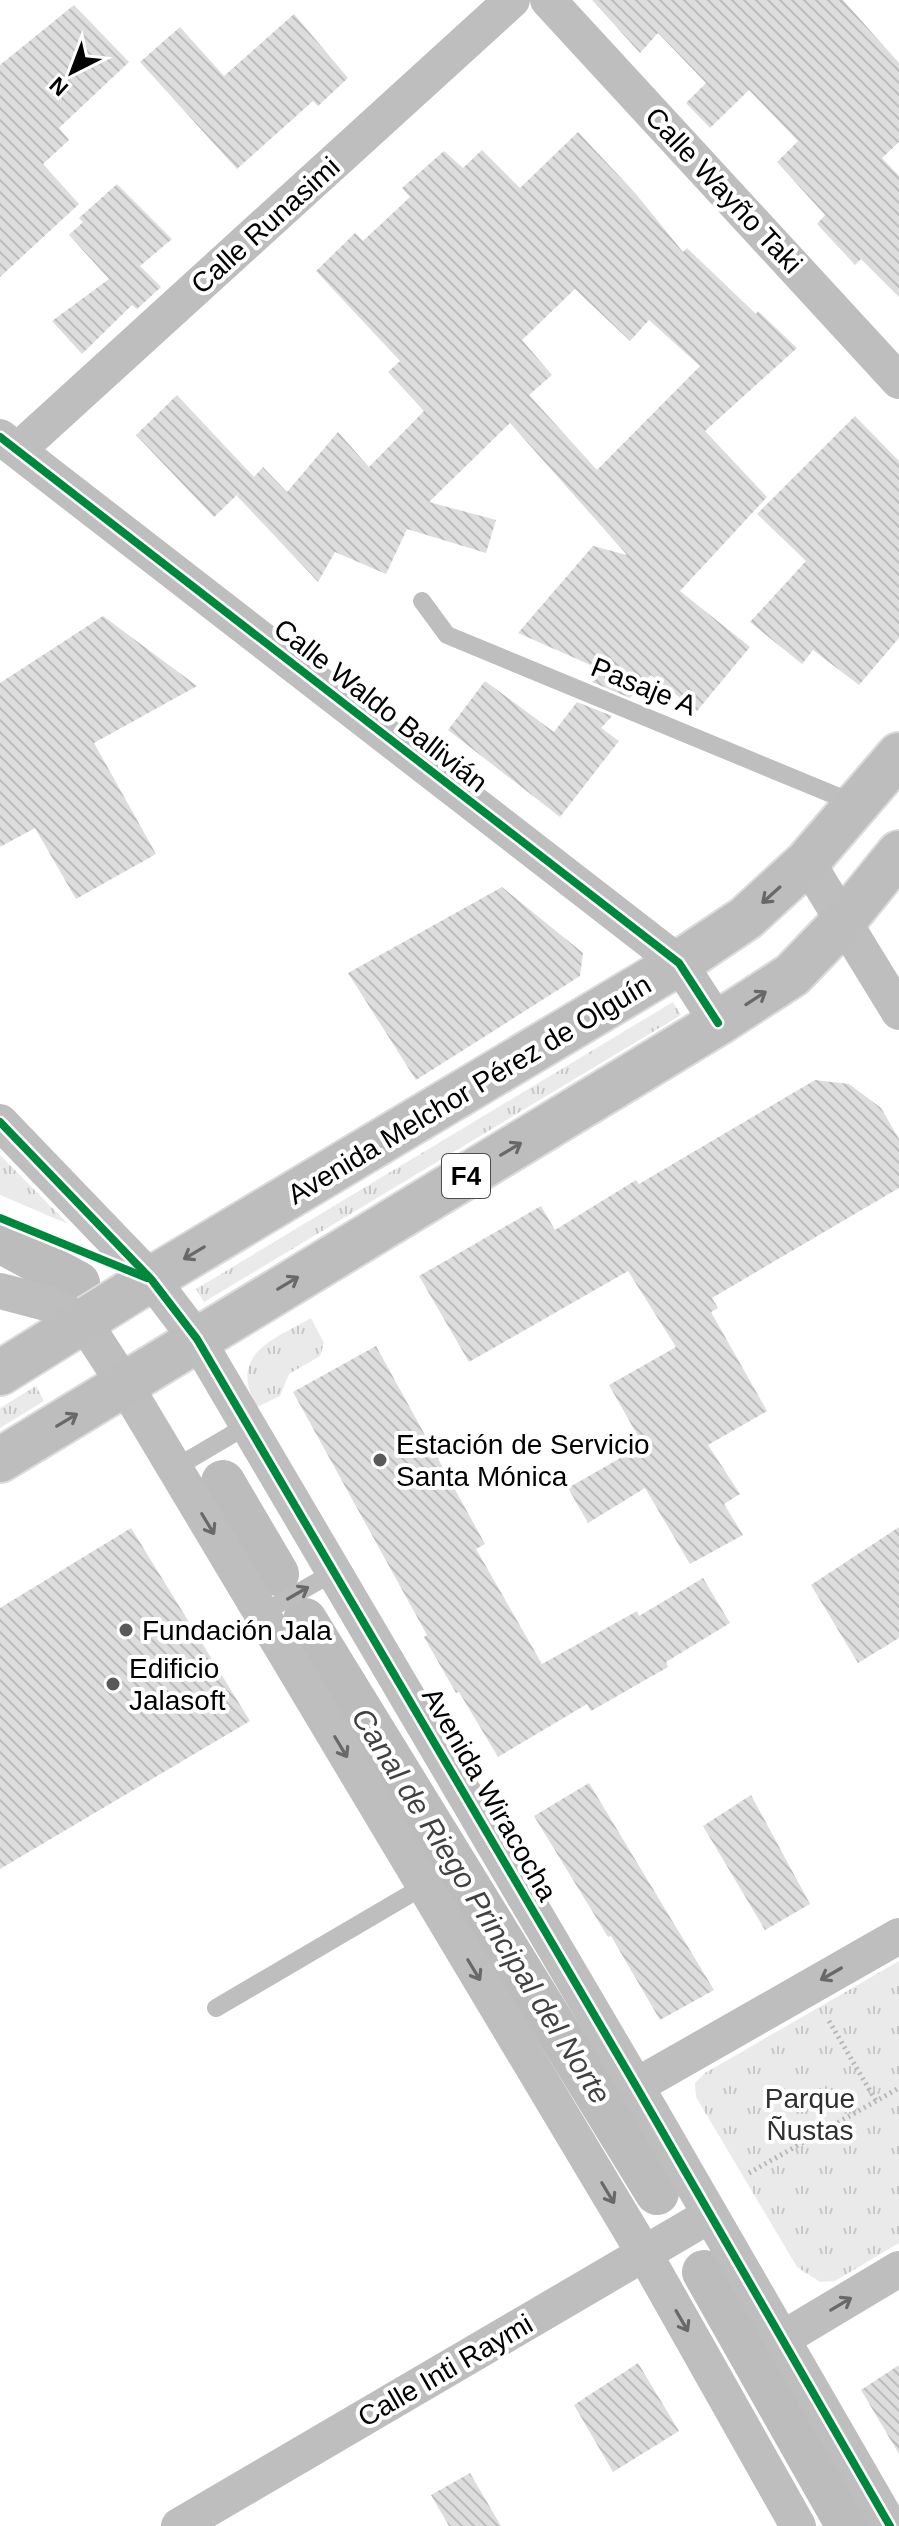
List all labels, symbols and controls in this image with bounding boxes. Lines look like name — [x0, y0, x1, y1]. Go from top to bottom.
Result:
north arrow — [32, 32, 112, 112]
text: N — [45, 72, 73, 101]
street label: Calle Wayño Taki — [639, 101, 808, 279]
street label: Calle Runasimi — [185, 151, 346, 300]
street label: Calle Waldo Ballivián — [268, 613, 493, 798]
street label: Pasaje A — [587, 651, 701, 722]
one-way arrow — [761, 886, 781, 905]
street label: Avenida Melchor Pérez de Olguín — [282, 968, 656, 1210]
one-way arrow — [744, 990, 767, 1006]
one-way arrow — [499, 1140, 522, 1156]
road number: F4 — [442, 1154, 490, 1198]
one-way arrow — [183, 1246, 206, 1262]
one-way arrow — [276, 1275, 299, 1291]
one-way arrow — [55, 1411, 78, 1427]
place label: Estación de Servicio Santa Mónica — [396, 1429, 650, 1492]
marker: Estación de Servicio Santa Mónica — [371, 1451, 389, 1469]
one-way arrow — [201, 1511, 216, 1535]
one-way arrow — [286, 1585, 309, 1601]
place label: Fundación Jala — [142, 1615, 332, 1646]
marker: Fundación Jala — [117, 1621, 135, 1639]
place label: Edificio Jalasoft — [129, 1653, 226, 1716]
marker: Edificio Jalasoft — [104, 1675, 122, 1693]
street label: Avenida Wiracocha — [416, 1682, 563, 1907]
water label: Canal de Riego Principal del Norte — [345, 1702, 617, 2110]
one-way arrow — [333, 1735, 349, 1758]
one-way arrow — [467, 1958, 483, 1981]
one-way arrow — [820, 1967, 843, 1983]
park label: Parque Ñustas — [765, 2083, 855, 2146]
one-way arrow — [600, 2181, 616, 2204]
one-way arrow — [829, 2296, 852, 2312]
street label: Calle Inti Raymi — [353, 2308, 538, 2433]
one-way arrow — [674, 2309, 690, 2332]

